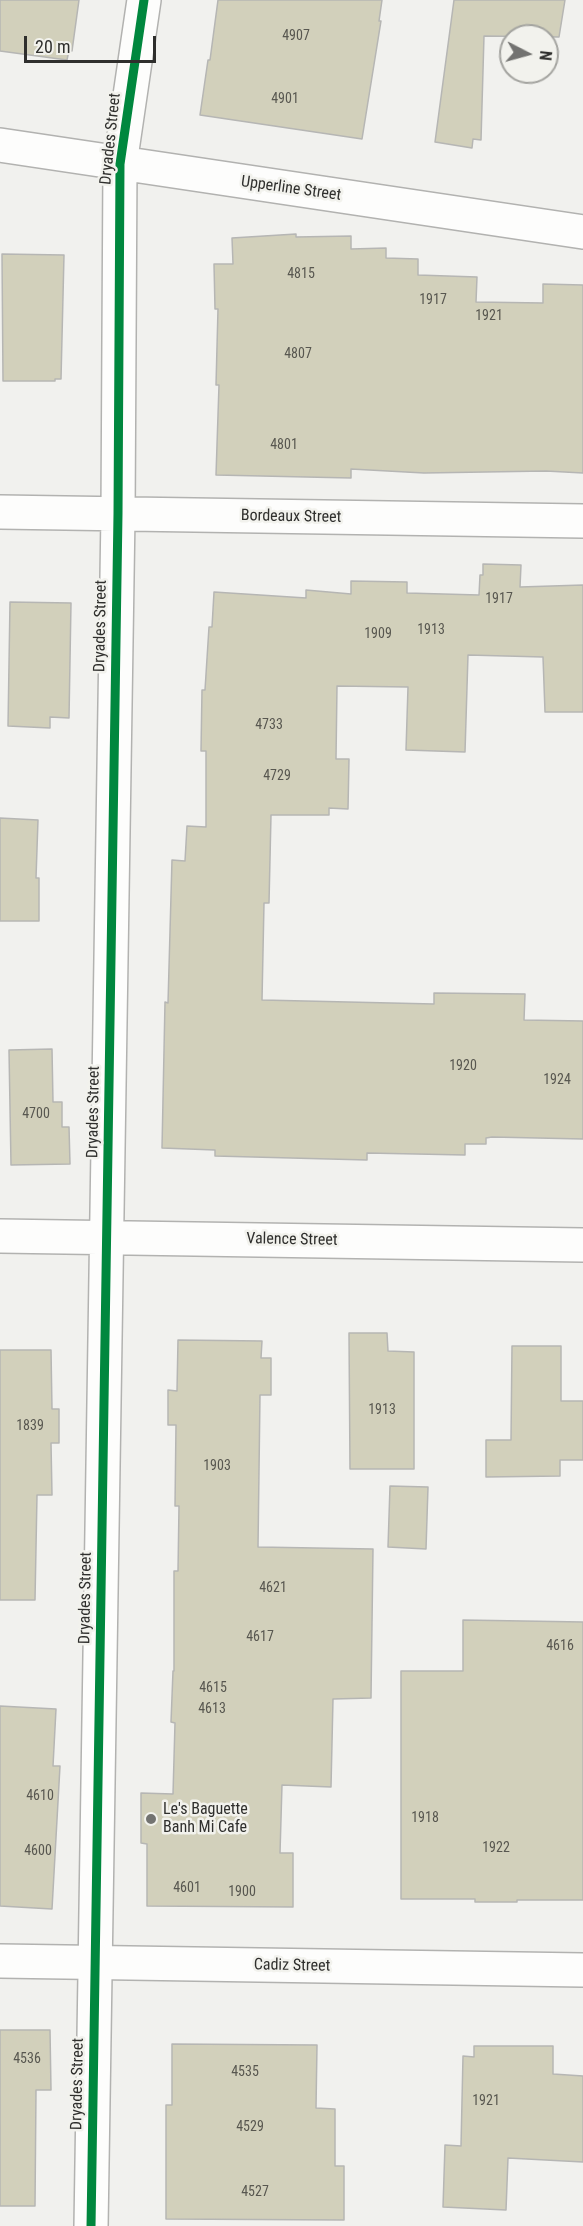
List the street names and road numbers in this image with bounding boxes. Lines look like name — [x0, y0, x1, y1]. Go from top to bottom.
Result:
street label: Dryades Street — [97, 92, 125, 186]
street label: Upperline Street — [240, 172, 342, 206]
street label: Bordeaux Street — [241, 507, 341, 527]
street label: Dryades Street — [91, 580, 111, 672]
street label: Dryades Street — [84, 1066, 104, 1158]
street label: Valence Street — [246, 1230, 338, 1250]
street label: Dryades Street — [76, 1552, 96, 1644]
street label: Cadiz Street — [254, 1956, 330, 1976]
street label: Dryades Street — [68, 2038, 88, 2130]

